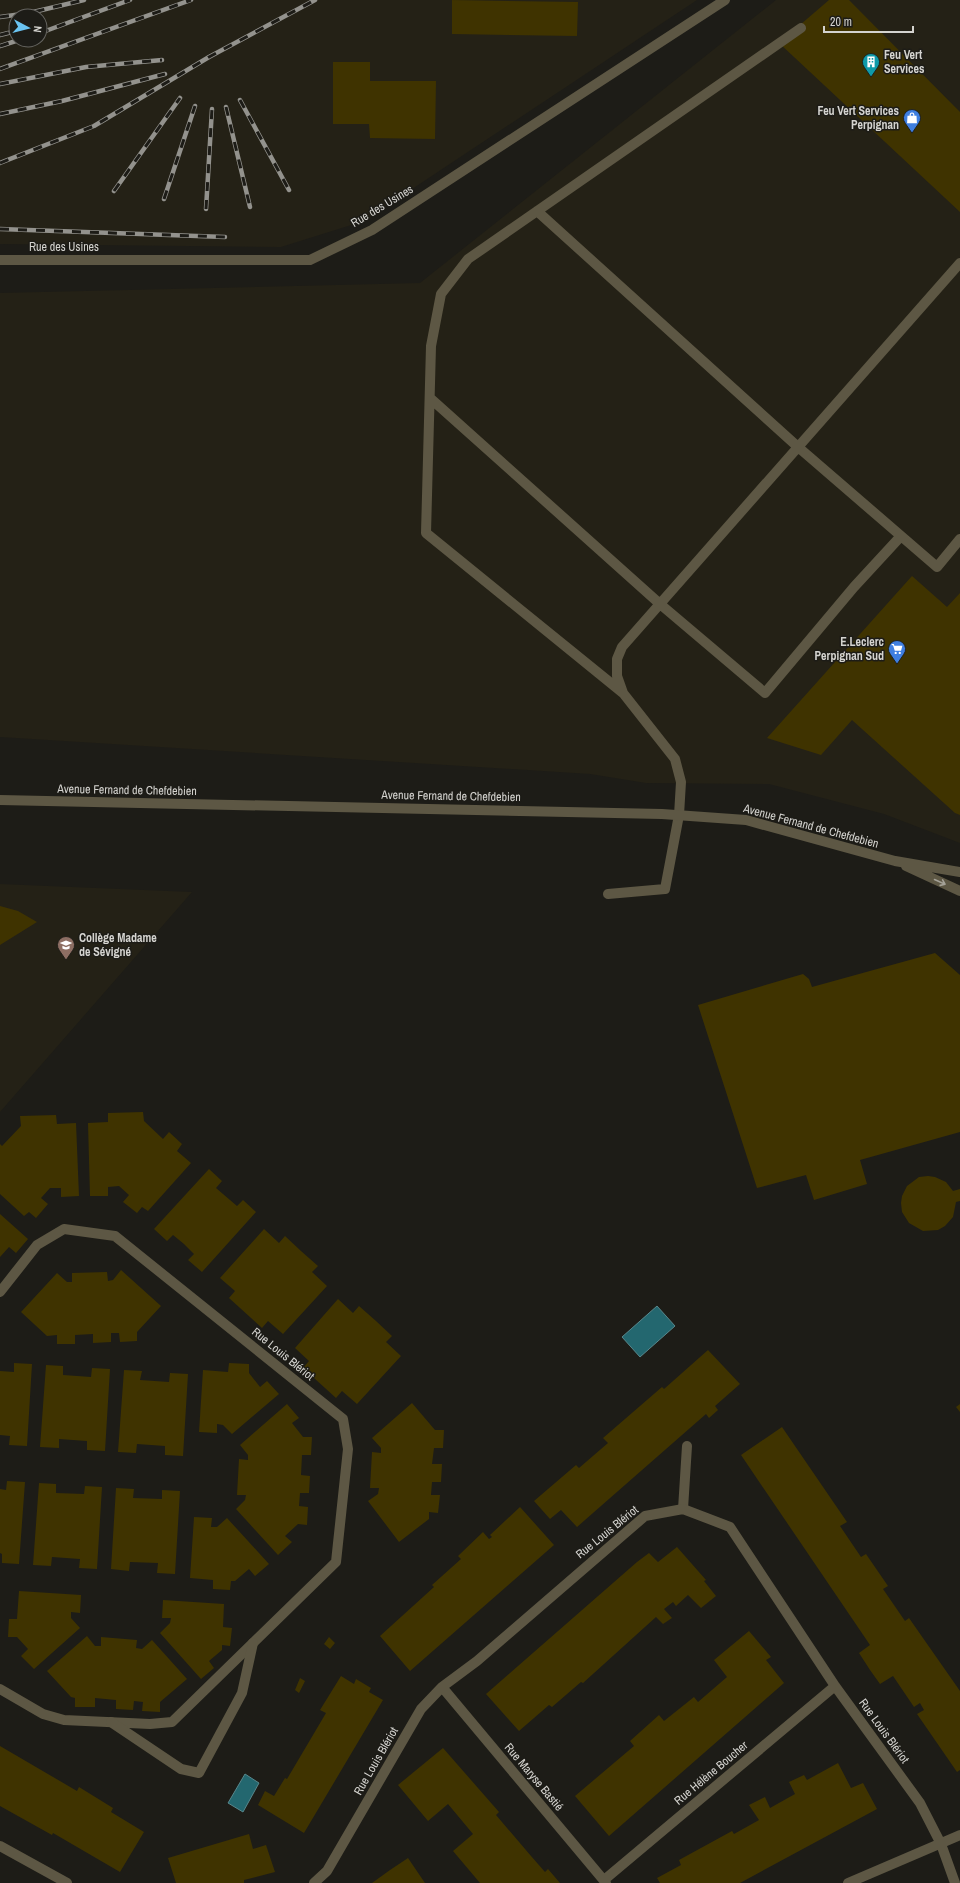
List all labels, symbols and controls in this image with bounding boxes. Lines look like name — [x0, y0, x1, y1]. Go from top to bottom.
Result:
north arrow — [8, 8, 48, 48]
scale bar — [824, 8, 913, 34]
text: 20 m — [830, 14, 852, 30]
text: N — [31, 25, 45, 33]
place label: Feu Vert Services — [884, 47, 925, 77]
building icon: Feu Vert Services — [861, 52, 881, 77]
place label: Feu Vert Services Perpignan — [818, 103, 900, 133]
shop icon: Feu Vert Services Perpignan — [902, 108, 922, 133]
street label: Rue des Usines — [348, 181, 416, 231]
street label: Rue des Usines — [29, 239, 99, 255]
place label: E.Leclerc Perpignan Sud — [815, 634, 885, 664]
supermarket icon: E.Leclerc Perpignan Sud — [887, 639, 907, 664]
street label: Avenue Fernand de Chefdebien — [56, 781, 197, 799]
street label: Avenue Fernand de Chefdebien — [380, 787, 521, 805]
street label: Avenue Fernand de Chefdebien — [741, 800, 880, 852]
one-way arrow — [934, 879, 946, 886]
place label: Collège Madame de Sévigné — [79, 930, 157, 960]
school or university icon: Collège Madame de Sévigné — [56, 935, 76, 960]
street label: Rue Louis Blériot — [248, 1324, 318, 1384]
street label: Rue Louis Blériot — [572, 1502, 642, 1562]
street label: Rue Louis Blériot — [855, 1696, 913, 1767]
street label: Rue Louis Blériot — [350, 1724, 402, 1798]
street label: Rue Hélène Boucher — [671, 1737, 752, 1808]
street label: Rue Maryse Bastié — [501, 1740, 567, 1814]

